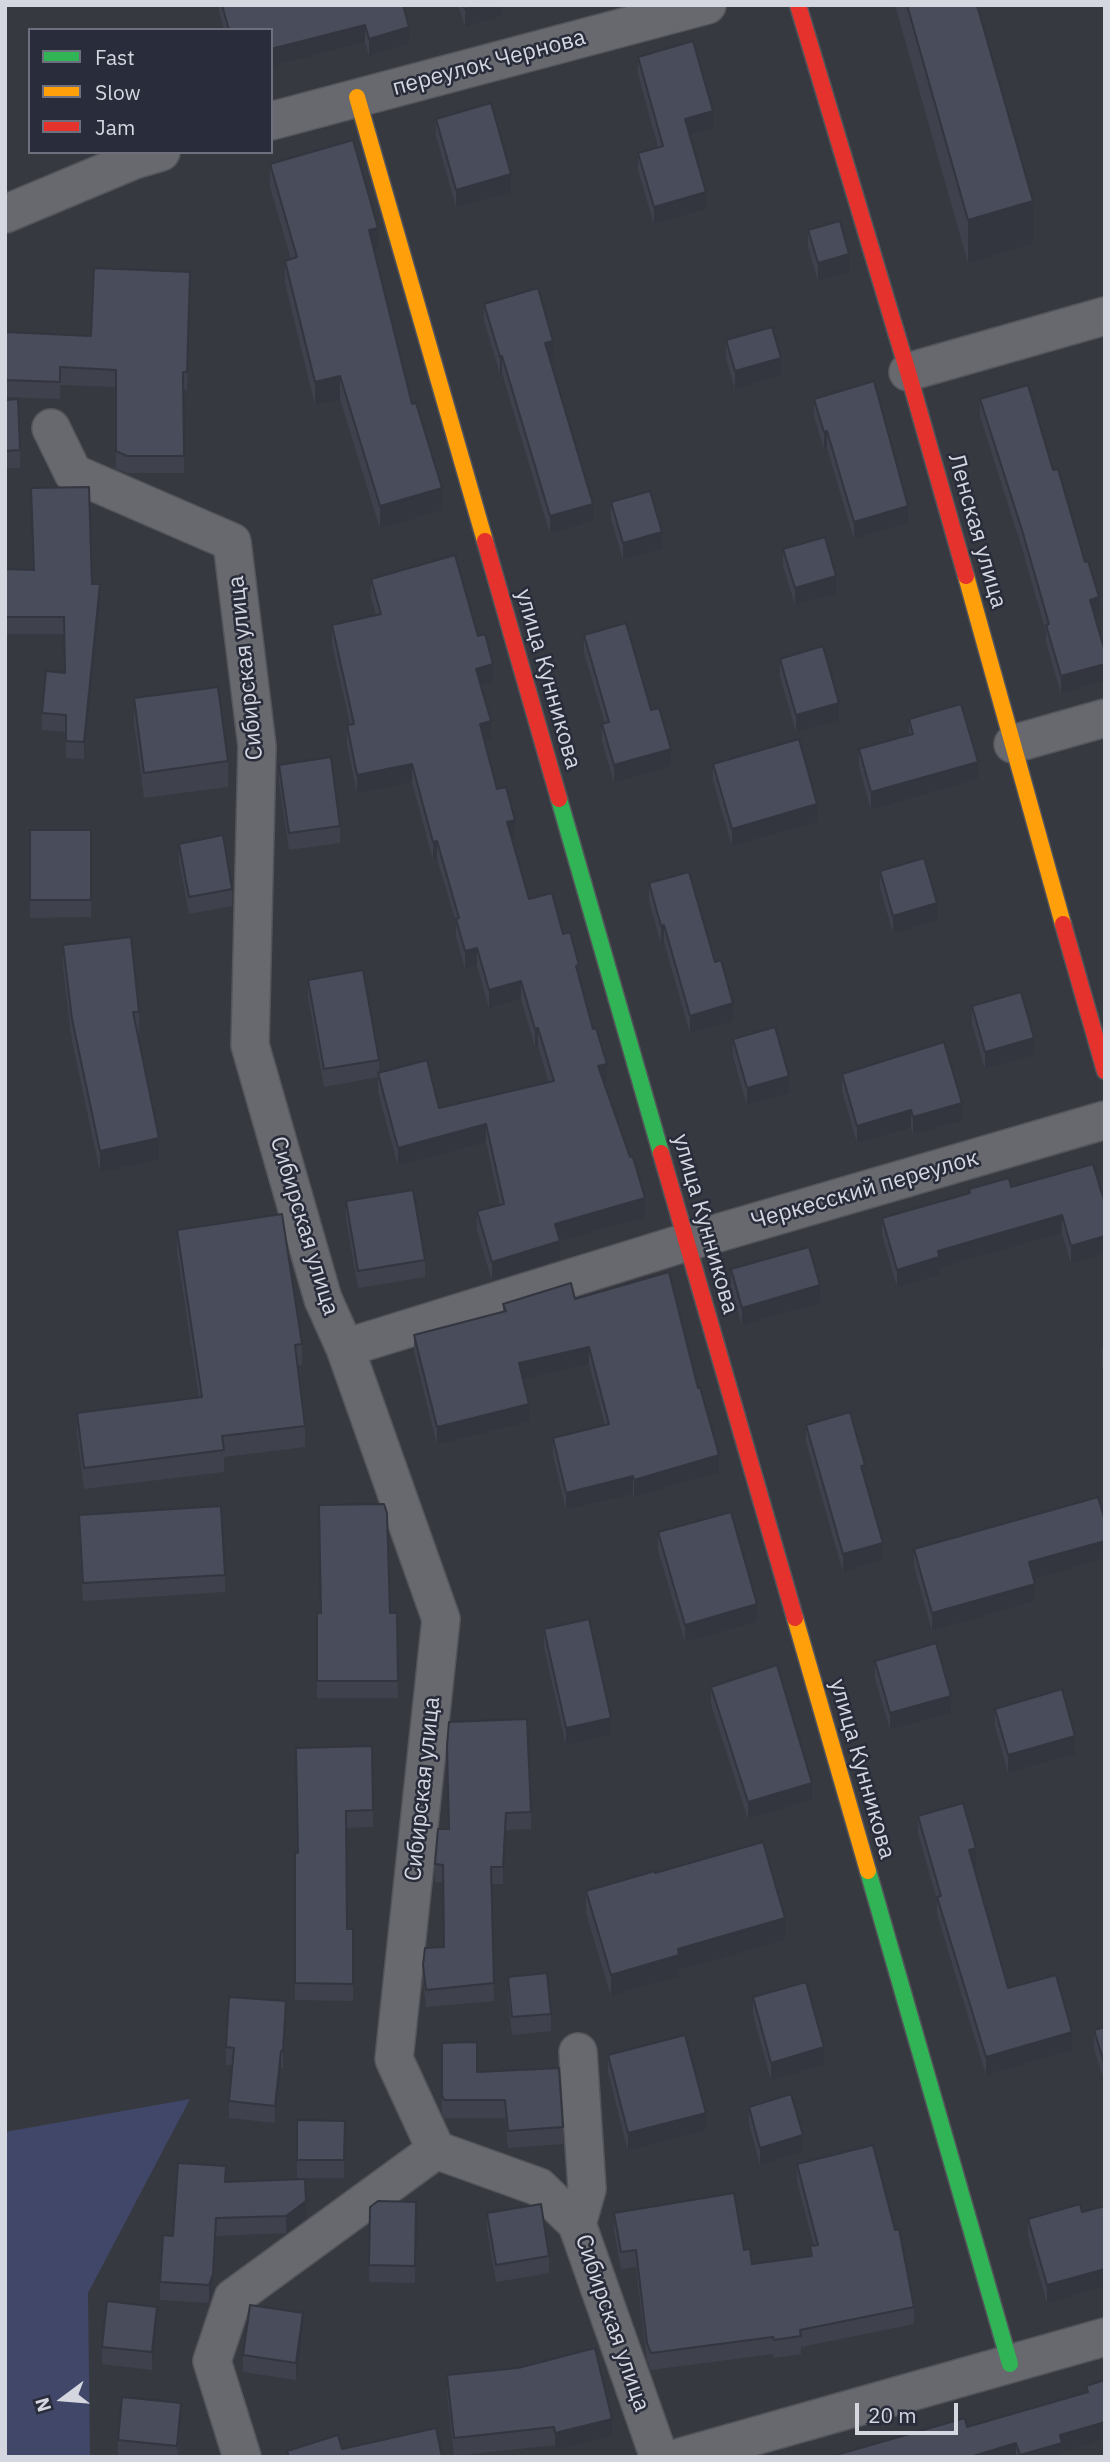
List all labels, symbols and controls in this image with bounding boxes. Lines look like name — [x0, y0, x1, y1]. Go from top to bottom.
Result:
street label: переулок Чернова — [389, 24, 589, 102]
legend — [28, 28, 273, 154]
text: Fast — [95, 43, 135, 71]
text: Slow — [95, 78, 141, 106]
text: Jam — [95, 113, 135, 141]
street label: Ленская улица — [942, 450, 1012, 612]
street label: Сибирская улица — [223, 574, 269, 762]
street label: улица Кунникова — [509, 586, 587, 772]
street label: улица Кунникова — [666, 1131, 744, 1317]
street label: Сибирская улица — [264, 1133, 344, 1319]
street label: Черкесский переулок — [748, 1144, 982, 1236]
street label: улица Кунникова — [823, 1676, 901, 1862]
street label: Сибирская улица — [400, 1695, 446, 1883]
street label: Сибирская улица — [569, 2231, 655, 2415]
north arrow — [28, 2364, 98, 2434]
scale bar — [858, 2388, 961, 2432]
text: N — [29, 2395, 56, 2415]
text: 20 m — [868, 2401, 917, 2429]

